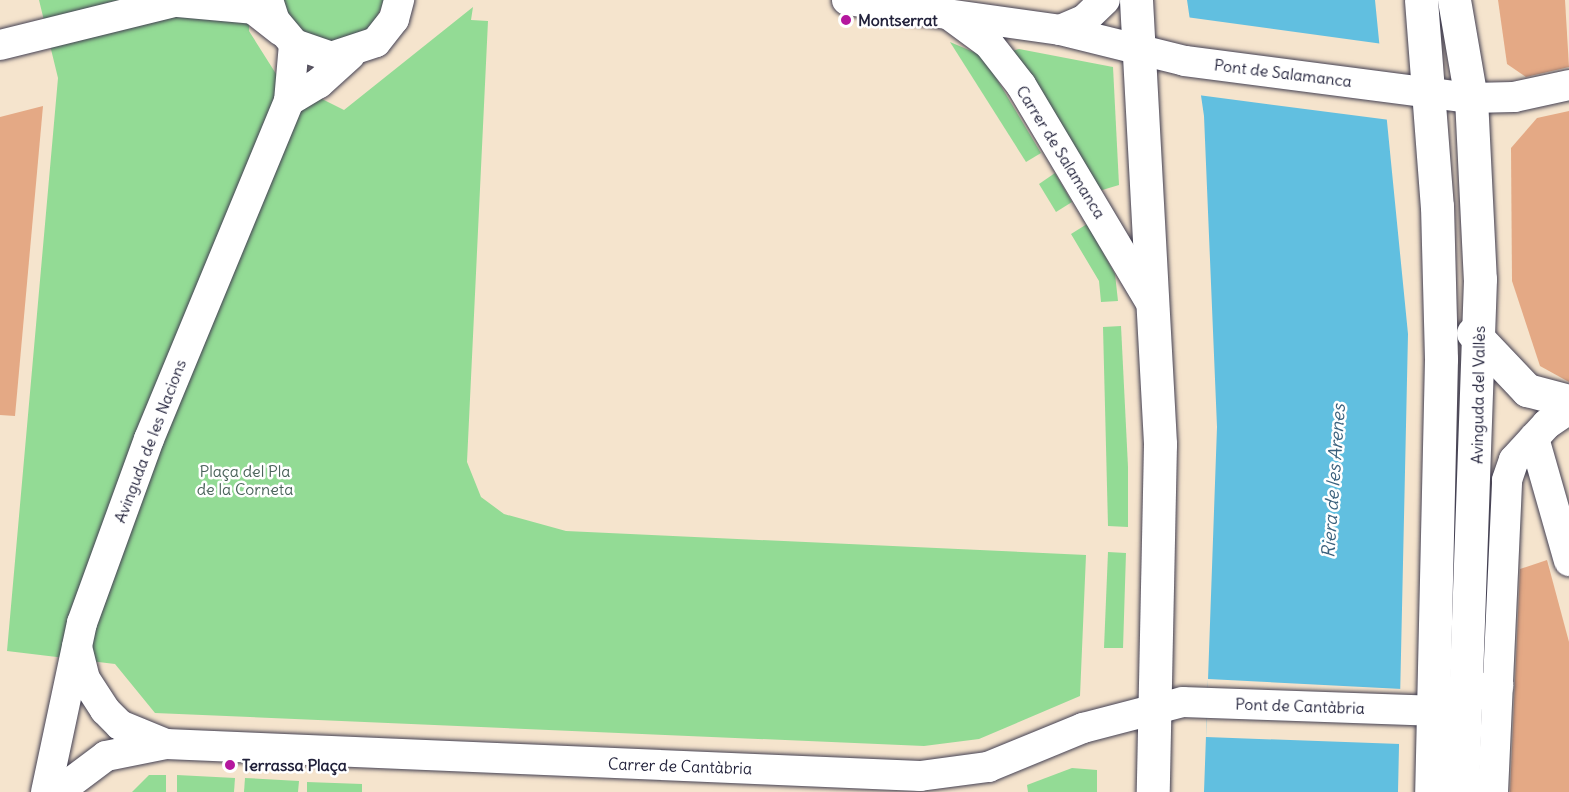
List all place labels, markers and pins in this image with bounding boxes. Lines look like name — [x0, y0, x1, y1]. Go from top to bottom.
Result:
place label: Montserrat — [858, 10, 938, 30]
marker: Montserrat — [839, 13, 853, 27]
place label: Terrassa Plaça — [242, 755, 347, 775]
marker: Terrassa Plaça — [223, 758, 237, 772]

